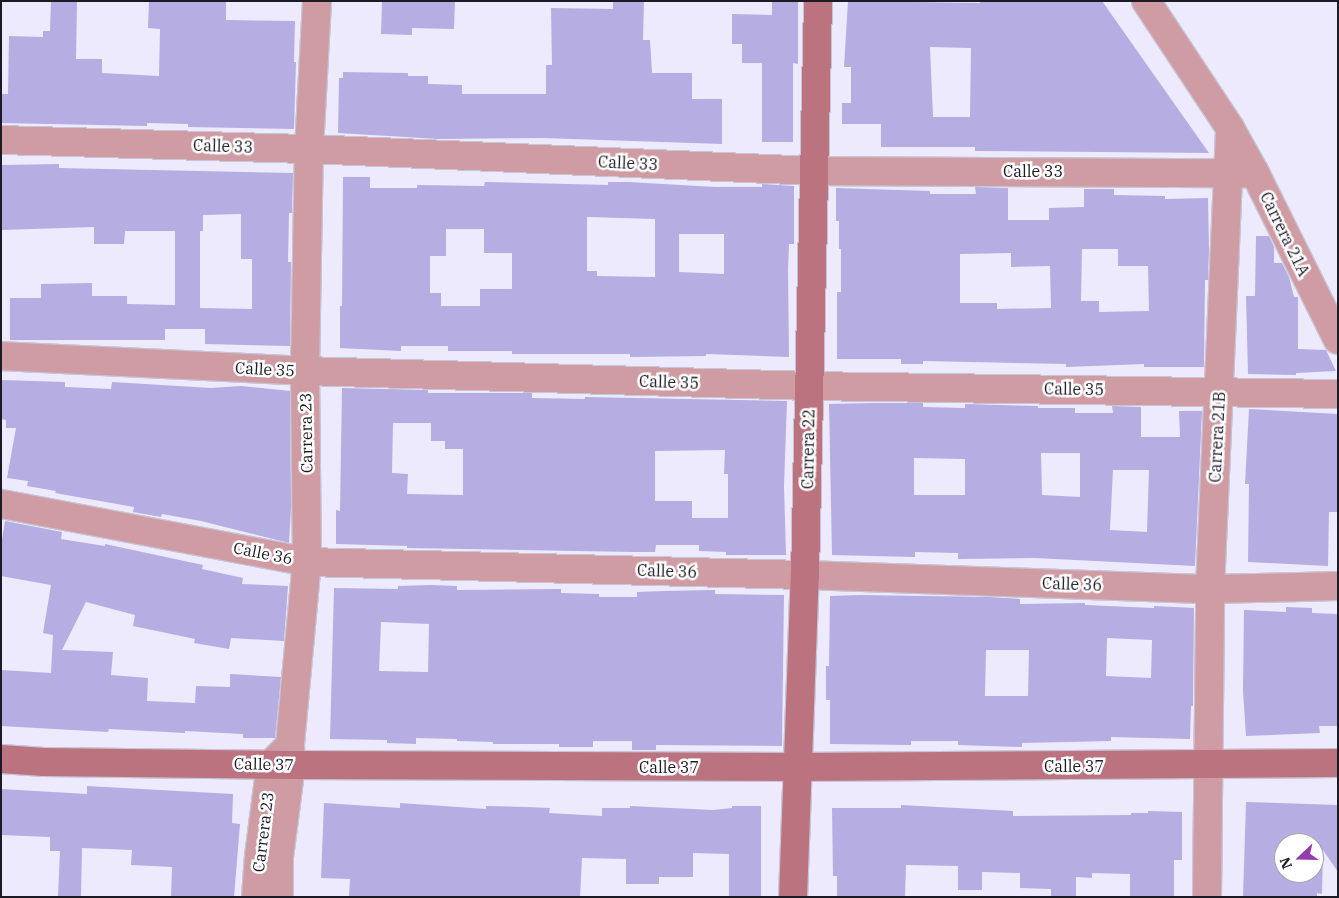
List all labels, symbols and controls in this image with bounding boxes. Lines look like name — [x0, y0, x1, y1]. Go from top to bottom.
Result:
street label: Calle 33 — [193, 135, 253, 157]
street label: Calle 33 — [598, 152, 658, 174]
street label: Calle 33 — [1003, 161, 1063, 181]
street label: Carrera 21A — [1256, 189, 1314, 279]
street label: Calle 35 — [235, 358, 295, 380]
street label: Calle 35 — [639, 371, 699, 393]
street label: Calle 35 — [1044, 379, 1104, 399]
street label: Carrera 21B — [1205, 391, 1229, 483]
street label: Carrera 23 — [296, 393, 316, 473]
street label: Carrera 22 — [798, 409, 818, 489]
street label: Calle 36 — [232, 538, 294, 568]
street label: Calle 36 — [637, 560, 697, 582]
street label: Calle 36 — [1042, 573, 1102, 595]
street label: Calle 37 — [234, 754, 294, 774]
street label: Calle 37 — [1044, 756, 1104, 776]
street label: Calle 37 — [639, 757, 699, 777]
street label: Carrera 23 — [249, 791, 277, 873]
north arrow — [1274, 833, 1324, 883]
text: N — [1276, 855, 1296, 871]

